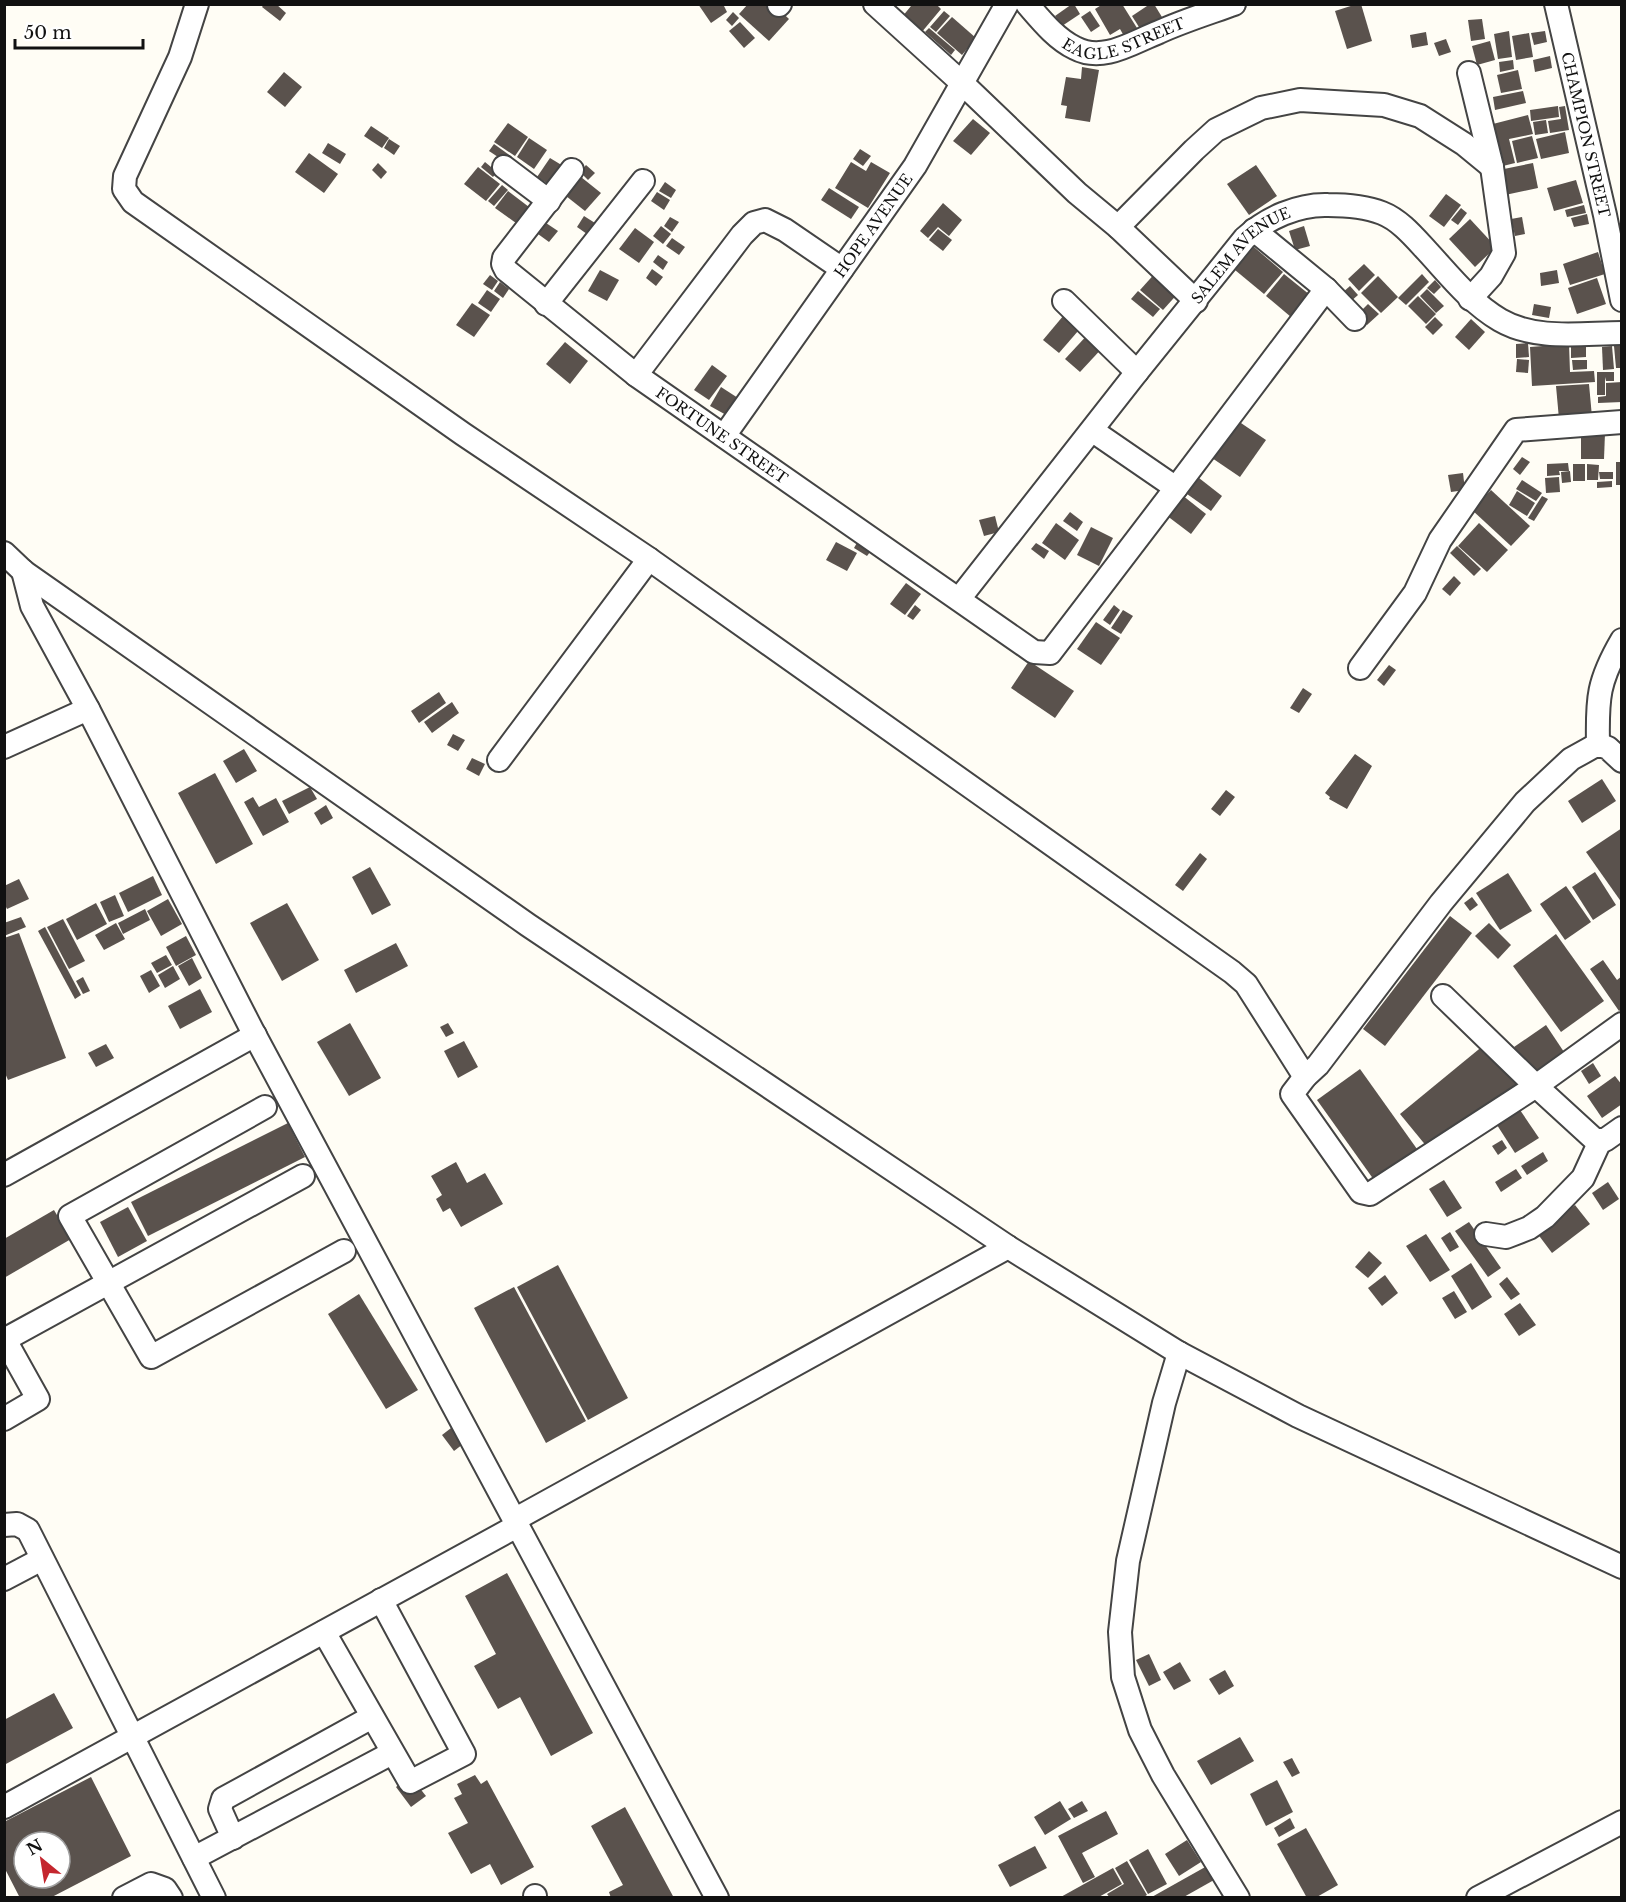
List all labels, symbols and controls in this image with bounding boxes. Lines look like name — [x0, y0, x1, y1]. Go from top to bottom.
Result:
scale bar — [15, 12, 142, 50]
street label: EAGLE STREET — [1059, 13, 1187, 63]
text: 50 m — [24, 22, 72, 44]
street label: CHAMPION STREET — [1558, 50, 1615, 219]
street label: HOPE AVENUE — [830, 170, 916, 281]
street label: SALEM AVENUE — [1187, 202, 1293, 307]
street label: FORTUNE STREET — [652, 382, 792, 487]
north arrow — [12, 1830, 72, 1890]
text: N — [23, 1835, 46, 1859]

